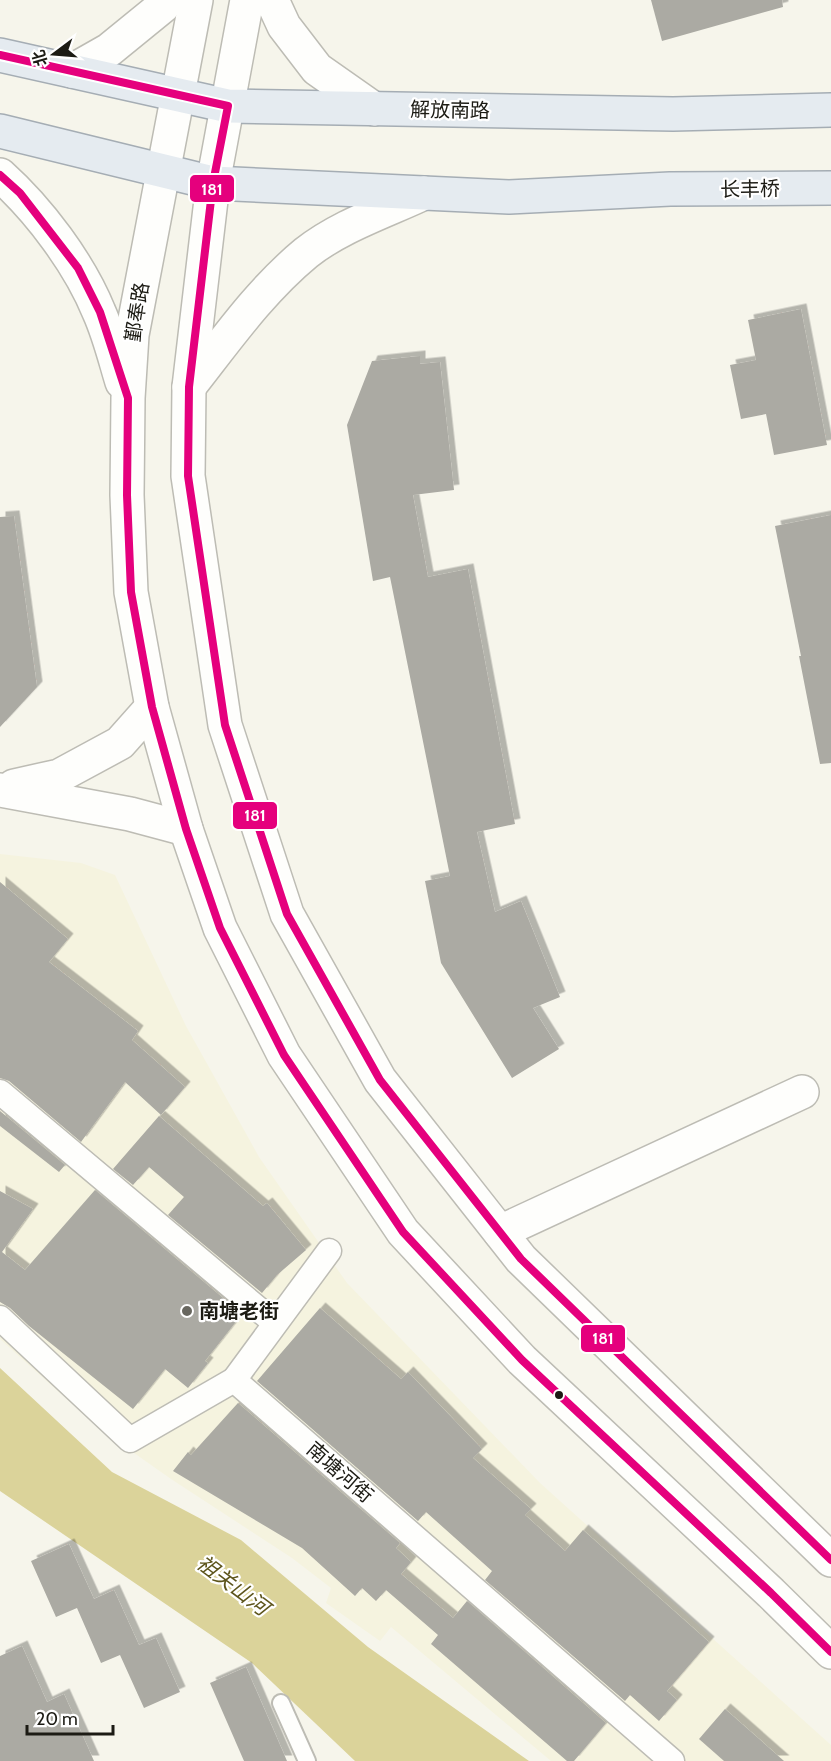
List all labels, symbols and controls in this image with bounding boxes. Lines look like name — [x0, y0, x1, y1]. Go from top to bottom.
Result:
north arrow — [24, 24, 84, 84]
text: 北 — [29, 48, 51, 68]
street label: 解放南路 — [410, 97, 490, 123]
line badge: 181 — [189, 174, 235, 203]
street label: 长丰桥 — [720, 176, 780, 202]
text: 181 — [201, 180, 223, 199]
street label: 鄞奉路 — [120, 280, 154, 344]
line badge: 181 — [232, 801, 278, 830]
text: 181 — [244, 806, 266, 825]
place label: 南塘老街 — [199, 1299, 279, 1323]
marker: 南塘老街 — [180, 1304, 194, 1318]
line badge: 181 — [580, 1324, 626, 1353]
text: 181 — [592, 1329, 614, 1348]
unlabelled marker — [553, 1389, 565, 1401]
street label: 南塘河街 — [302, 1437, 378, 1507]
water label: 祖关山河 — [192, 1550, 277, 1623]
scale bar — [27, 1698, 112, 1736]
text: 20 m — [36, 1708, 78, 1730]

